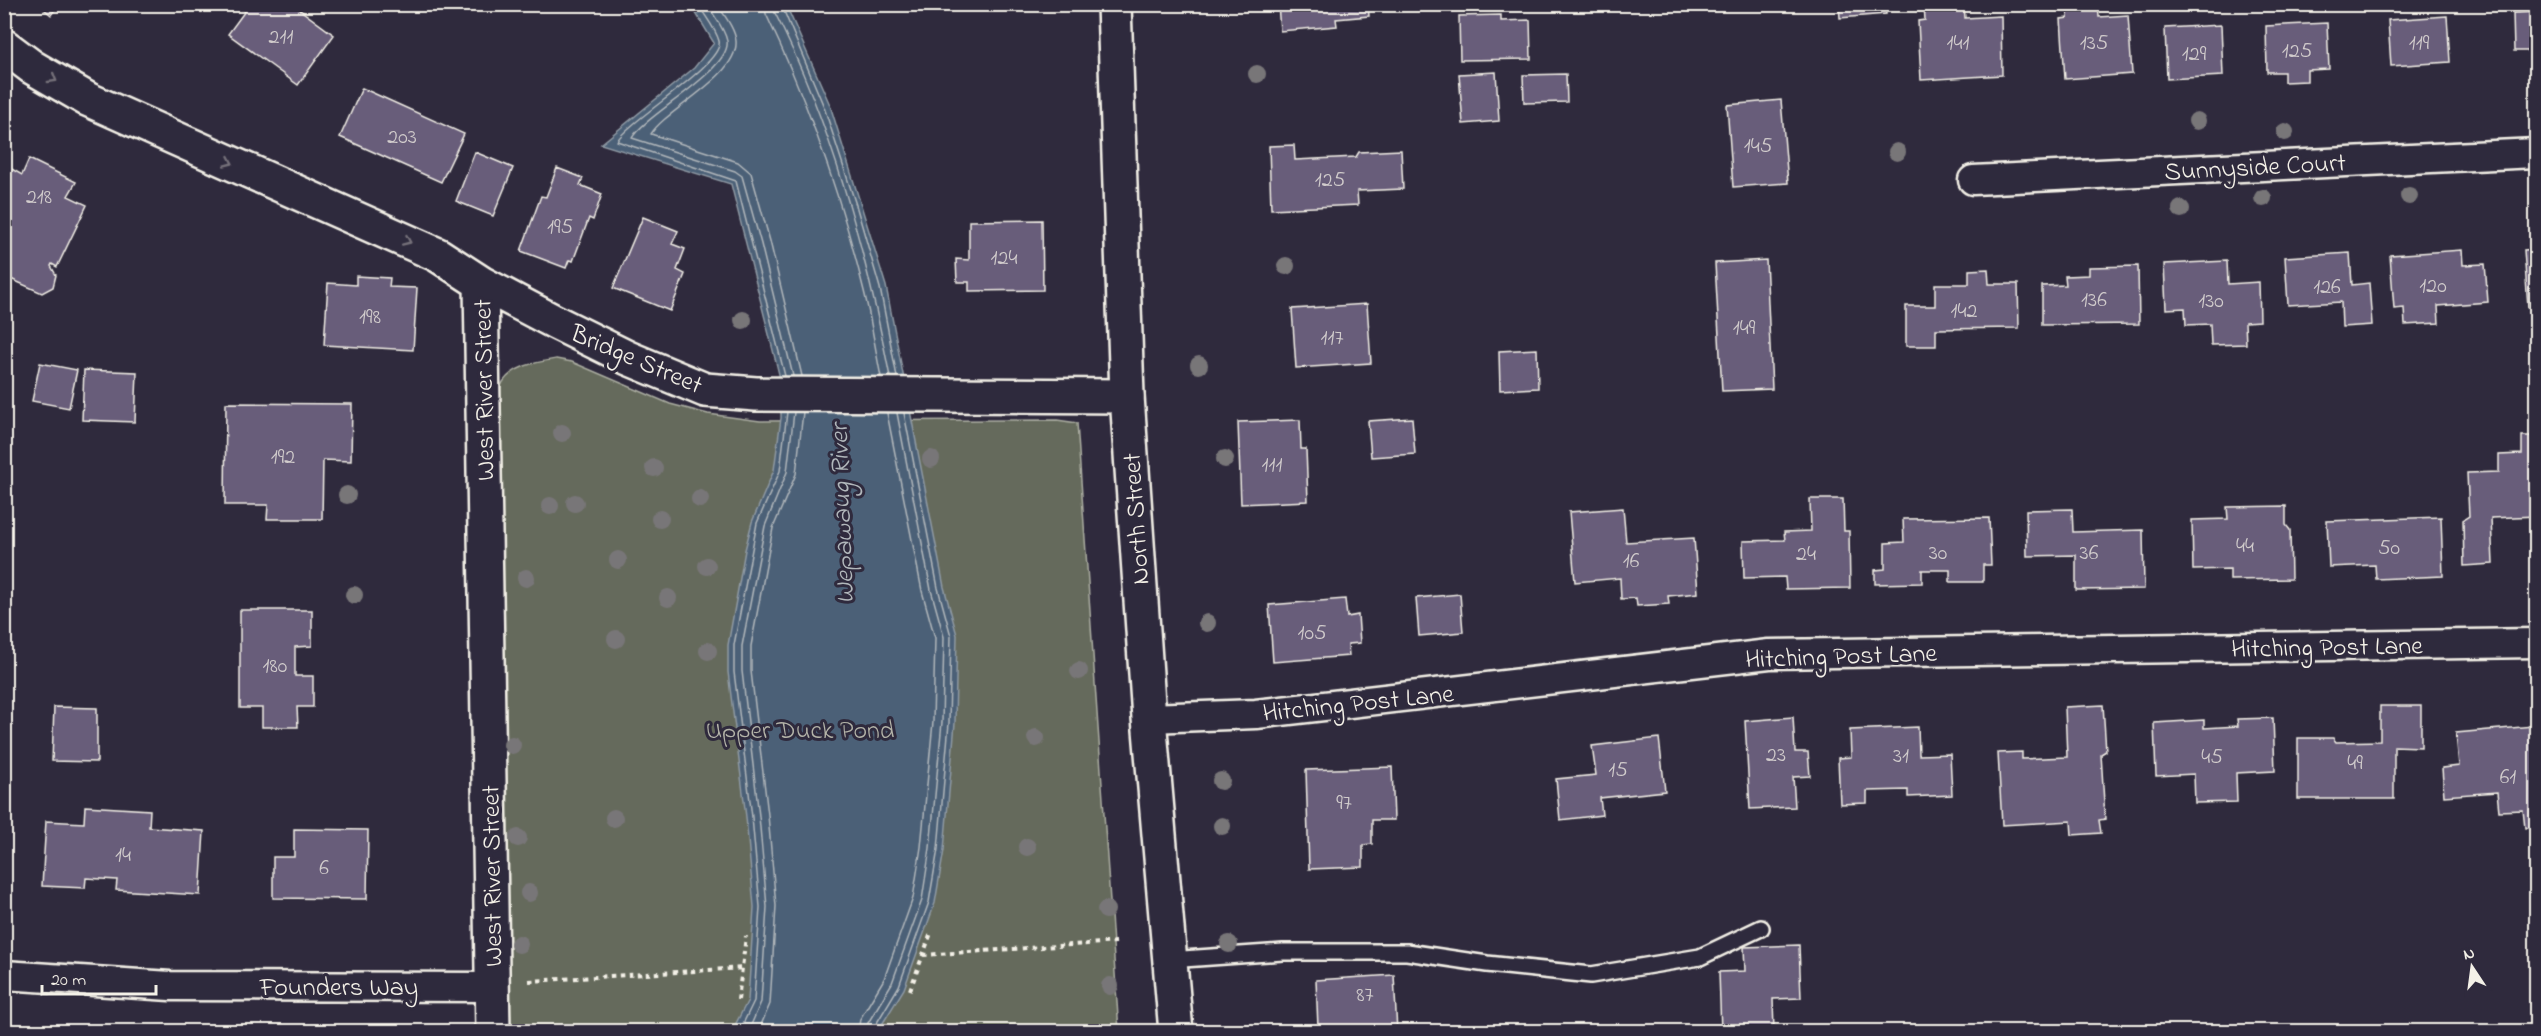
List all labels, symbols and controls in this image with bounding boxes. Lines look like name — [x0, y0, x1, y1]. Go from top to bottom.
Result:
house number: 211 — [269, 22, 293, 54]
house number: 141 — [1946, 28, 1970, 60]
house number: 135 — [2080, 28, 2108, 60]
house number: 119 — [2409, 28, 2430, 60]
house number: 125 — [2282, 36, 2312, 68]
house number: 129 — [2182, 39, 2207, 71]
one-way arrow — [47, 72, 57, 83]
house number: 203 — [387, 122, 417, 154]
house number: 145 — [1744, 131, 1772, 163]
street label: Sunnyside Court — [2163, 145, 2347, 193]
one-way arrow — [222, 155, 233, 167]
house number: 125 — [1315, 165, 1345, 197]
house number: 218 — [26, 182, 52, 214]
house number: 195 — [547, 212, 573, 244]
one-way arrow — [401, 234, 412, 246]
house number: 124 — [991, 243, 1018, 275]
house number: 120 — [2419, 271, 2447, 303]
house number: 126 — [2313, 272, 2341, 304]
house number: 136 — [2081, 285, 2107, 317]
house number: 130 — [2198, 286, 2224, 318]
house number: 142 — [1951, 296, 1978, 328]
street label: West River Street — [465, 298, 507, 481]
house number: 198 — [359, 302, 381, 334]
house number: 149 — [1733, 313, 1756, 345]
street label: Bridge Street — [563, 315, 708, 406]
house number: 117 — [1320, 323, 1344, 355]
water label: Wepawaug River — [821, 419, 867, 605]
house number: 192 — [271, 442, 295, 474]
house number: 111 — [1262, 450, 1283, 482]
street label: North Street — [1114, 451, 1162, 586]
house number: 44 — [2236, 531, 2254, 563]
house number: 50 — [2378, 533, 2400, 565]
house number: 30 — [1929, 538, 1947, 570]
house number: 36 — [2080, 538, 2099, 570]
house number: 24 — [1796, 539, 1816, 571]
house number: 16 — [1623, 546, 1640, 578]
house number: 105 — [1297, 618, 1327, 650]
street label: Hitching Post Lane — [2231, 628, 2424, 670]
street label: Hitching Post Lane — [1745, 636, 1938, 680]
house number: 180 — [263, 651, 287, 683]
street label: Hitching Post Lane — [1261, 676, 1456, 734]
park label: Upper Duck Pond — [706, 713, 895, 751]
house number: 23 — [1766, 740, 1786, 772]
house number: 31 — [1893, 741, 1909, 773]
house number: 45 — [2201, 742, 2223, 774]
house number: 49 — [2347, 748, 2363, 780]
house number: 15 — [1608, 755, 1628, 787]
house number: 61 — [2500, 762, 2516, 794]
street label: West River Street — [473, 784, 515, 967]
house number: 97 — [1336, 788, 1352, 820]
house number: 14 — [115, 840, 131, 872]
house number: 6 — [319, 853, 329, 885]
north arrow — [2442, 937, 2502, 997]
text: N — [2461, 941, 2477, 967]
scale bar — [42, 958, 156, 996]
text: 20 m — [51, 968, 86, 994]
street label: Founders Way — [259, 970, 418, 1008]
house number: 87 — [1356, 980, 1374, 1012]

